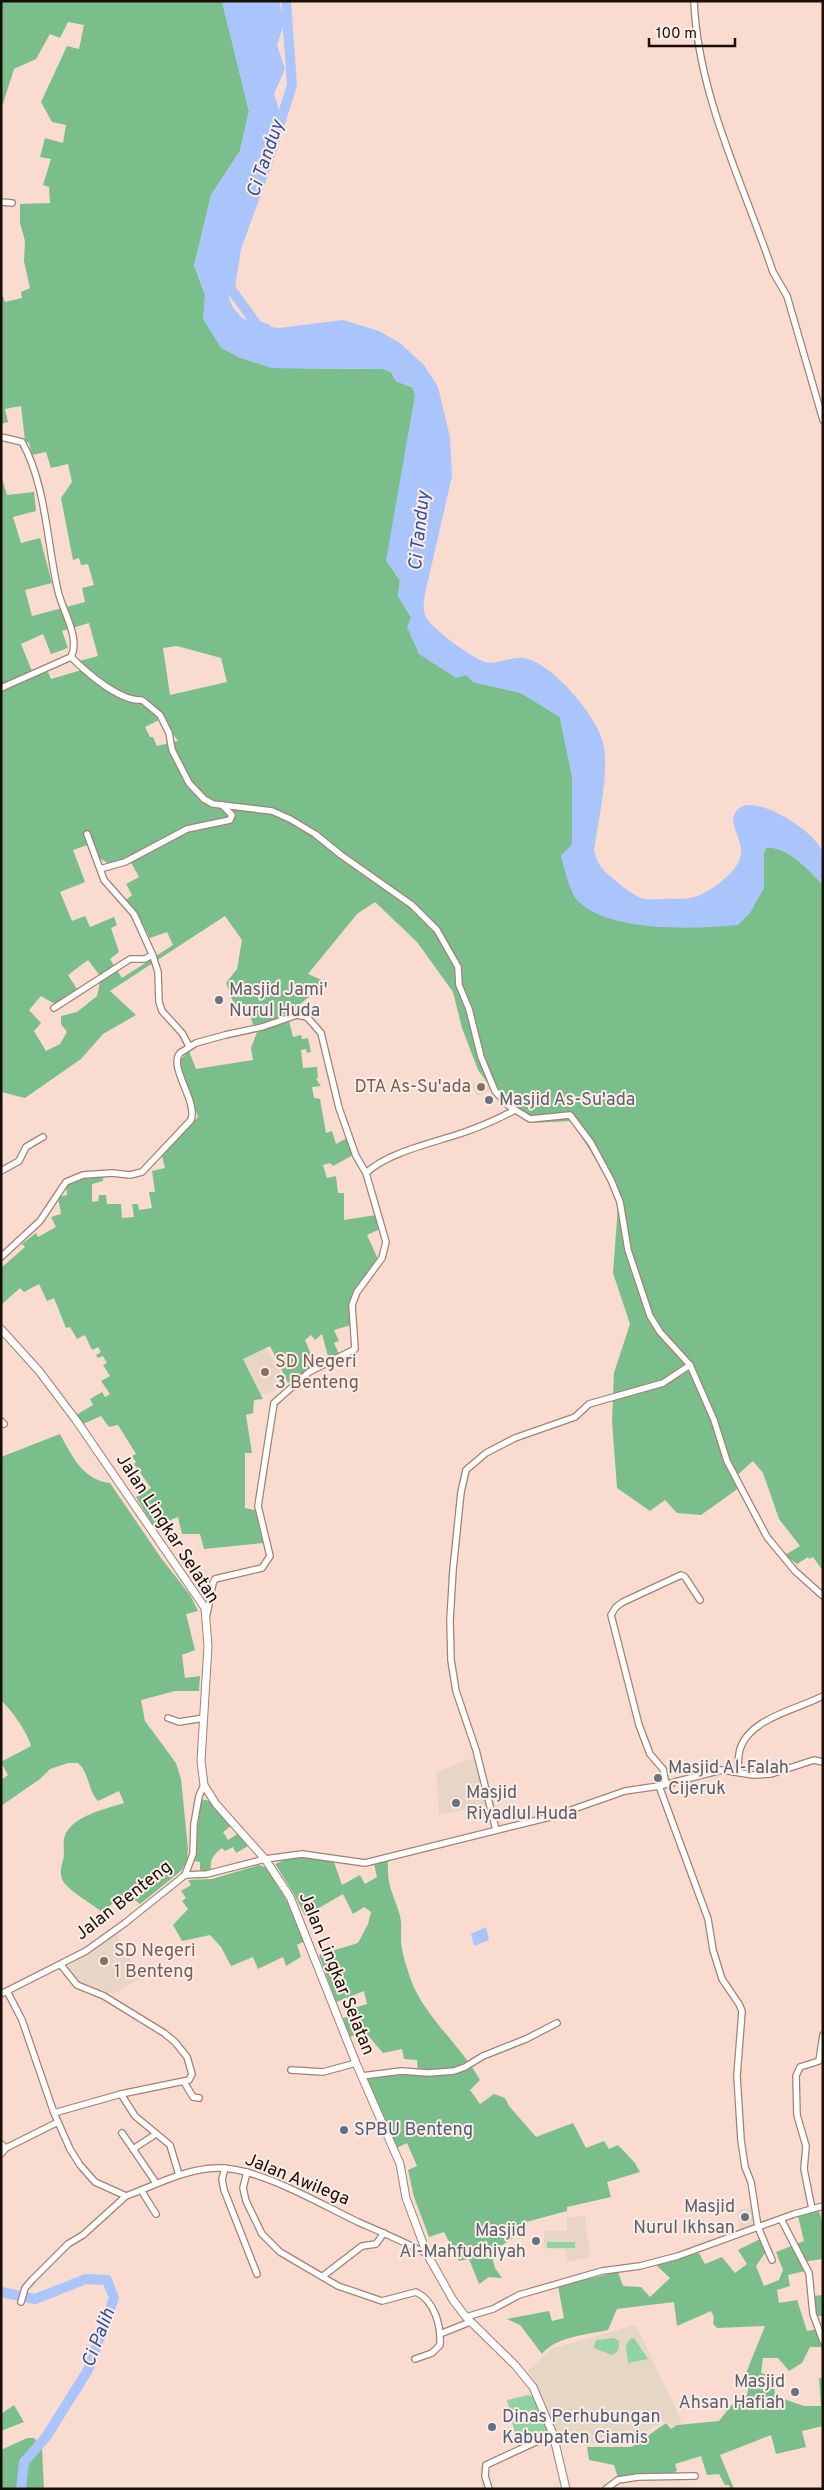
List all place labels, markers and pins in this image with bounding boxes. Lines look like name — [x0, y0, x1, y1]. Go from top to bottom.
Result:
place label: Masjid Jami' Nurul Huda — [229, 979, 328, 1023]
marker: Masjid Jami' Nurul Huda — [213, 994, 225, 1006]
place label: DTA As-Su'ada — [354, 1076, 471, 1099]
marker: DTA As-Su'ada — [475, 1081, 487, 1093]
place label: Masjid As-Su'ada — [499, 1089, 635, 1112]
marker: Masjid As-Su'ada — [483, 1094, 495, 1106]
place label: SD Negeri 3 Benteng — [275, 1351, 359, 1395]
marker: SD Negeri 3 Benteng — [259, 1366, 271, 1378]
place label: Masjid Al-Falah Cijeruk — [668, 1757, 789, 1801]
marker: Masjid Al-Falah Cijeruk — [652, 1772, 664, 1784]
place label: Masjid Riyadlul Huda — [466, 1782, 578, 1826]
marker: Masjid Riyadlul Huda — [450, 1797, 462, 1809]
place label: SD Negeri 1 Benteng — [114, 1940, 195, 1984]
marker: SD Negeri 1 Benteng — [98, 1955, 110, 1967]
place label: SPBU Benteng — [354, 2119, 473, 2142]
marker: SPBU Benteng — [338, 2124, 350, 2136]
place label: Masjid Nurul Ikhsan — [633, 2196, 735, 2240]
marker: Masjid Nurul Ikhsan — [739, 2211, 751, 2223]
place label: Masjid Al-Mahfudhiyah — [399, 2220, 526, 2264]
marker: Masjid Al-Mahfudhiyah — [530, 2235, 542, 2247]
place label: Masjid Ahsan Hafiah — [679, 2371, 785, 2415]
marker: Masjid Ahsan Hafiah — [789, 2386, 801, 2398]
place label: Dinas Perhubungan Kabupaten Ciamis — [502, 2406, 661, 2450]
marker: Dinas Perhubungan Kabupaten Ciamis — [486, 2421, 498, 2433]

